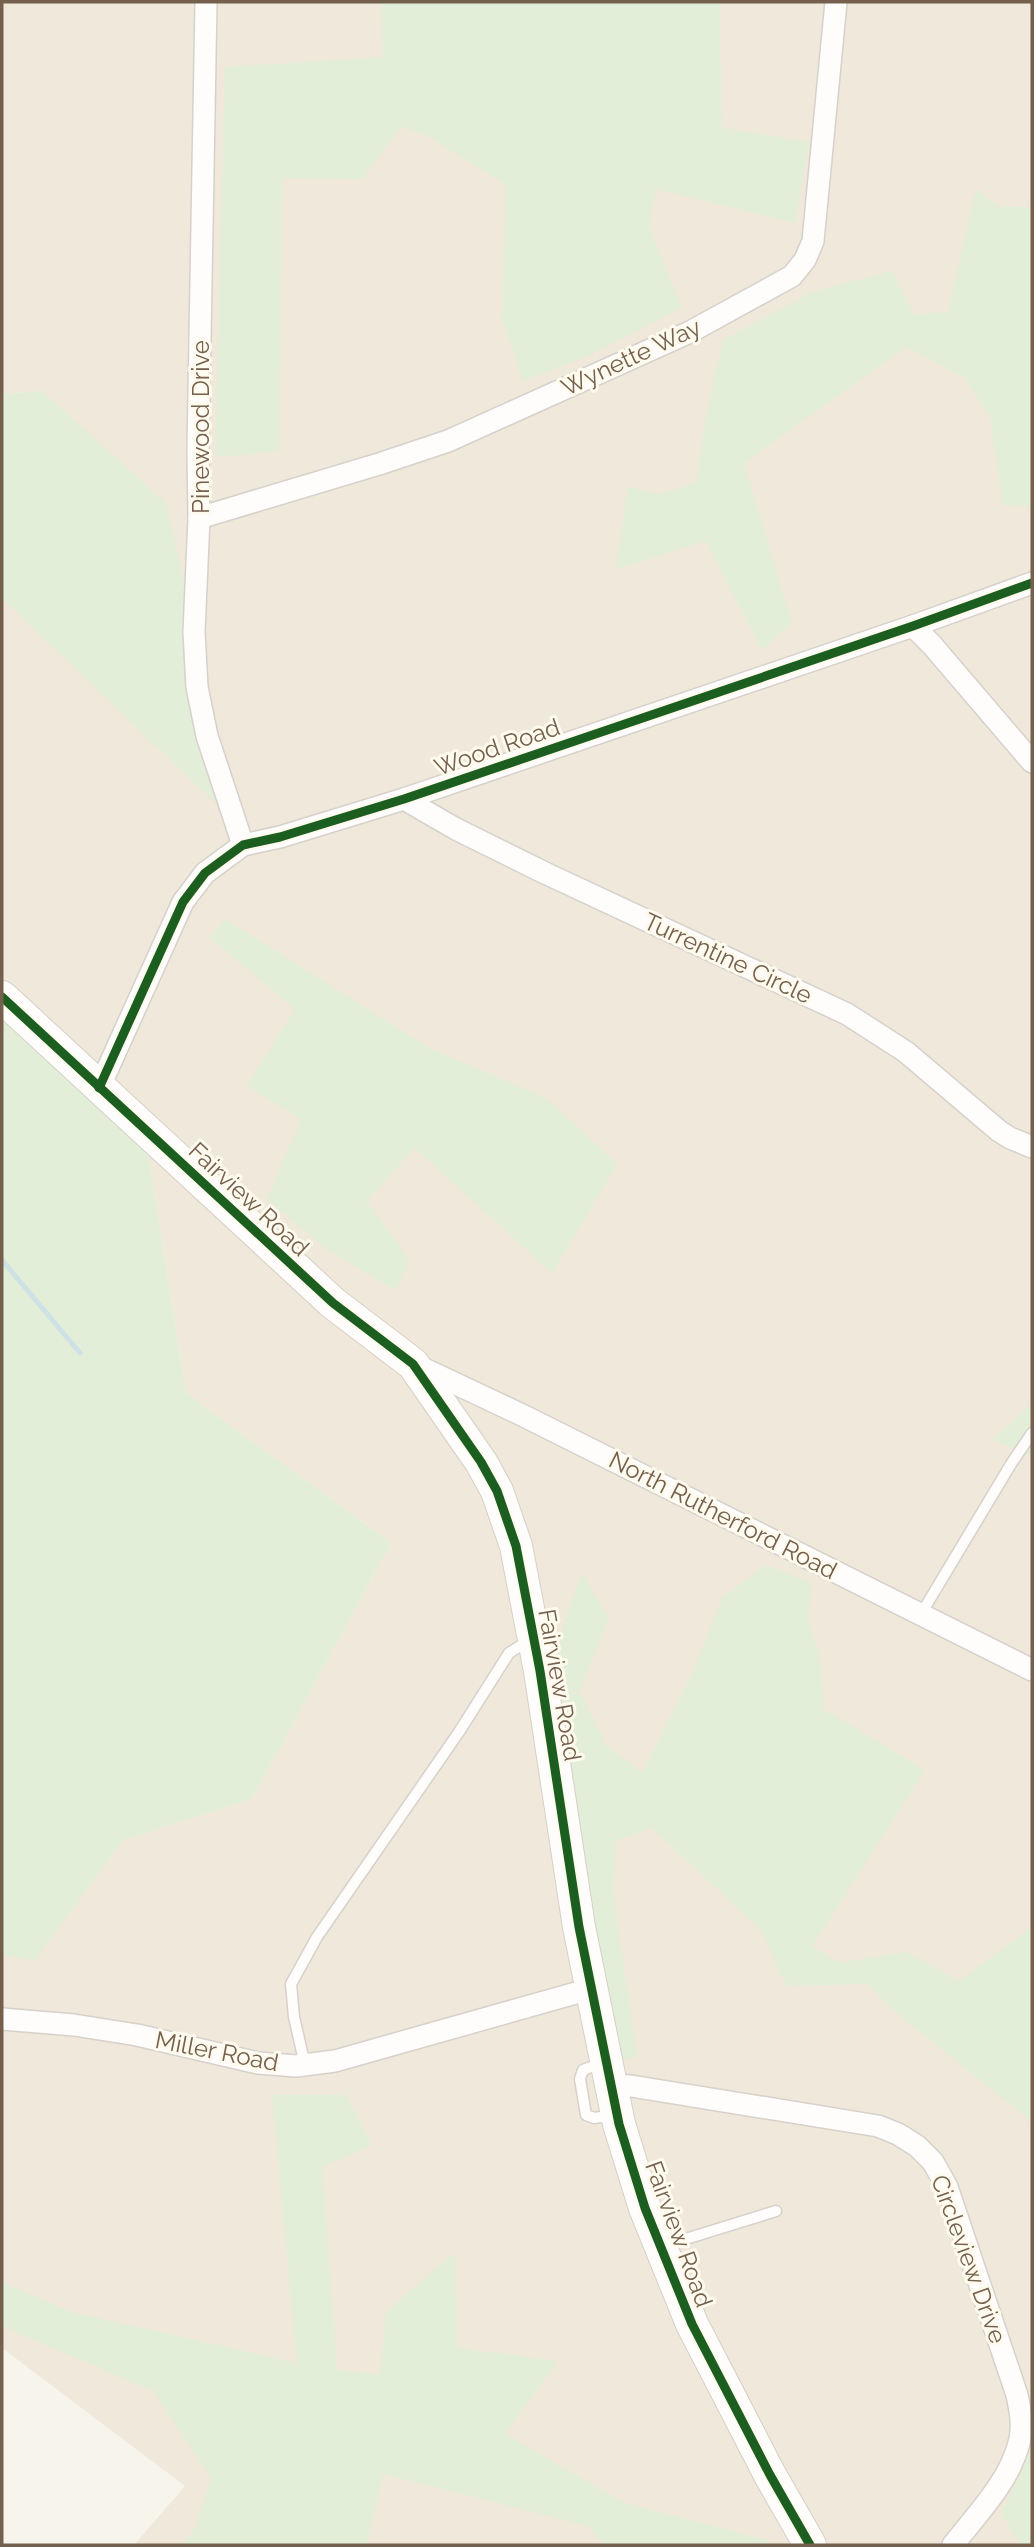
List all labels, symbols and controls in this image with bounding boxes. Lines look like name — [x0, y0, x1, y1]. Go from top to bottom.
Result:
street label: Wynette Way — [557, 312, 705, 402]
street label: Pinewood Drive — [186, 340, 215, 514]
street label: Wood Road — [430, 712, 564, 782]
street label: Turrentine Circle — [639, 906, 817, 1010]
street label: Fairview Road — [183, 1136, 315, 1262]
street label: North Rutherford Road — [604, 1445, 842, 1585]
street label: Fairview Road — [532, 1607, 588, 1763]
street label: Miller Road — [153, 2025, 281, 2077]
street label: Fairview Road — [639, 2157, 719, 2311]
street label: Circleview Drive — [925, 2171, 1013, 2347]

